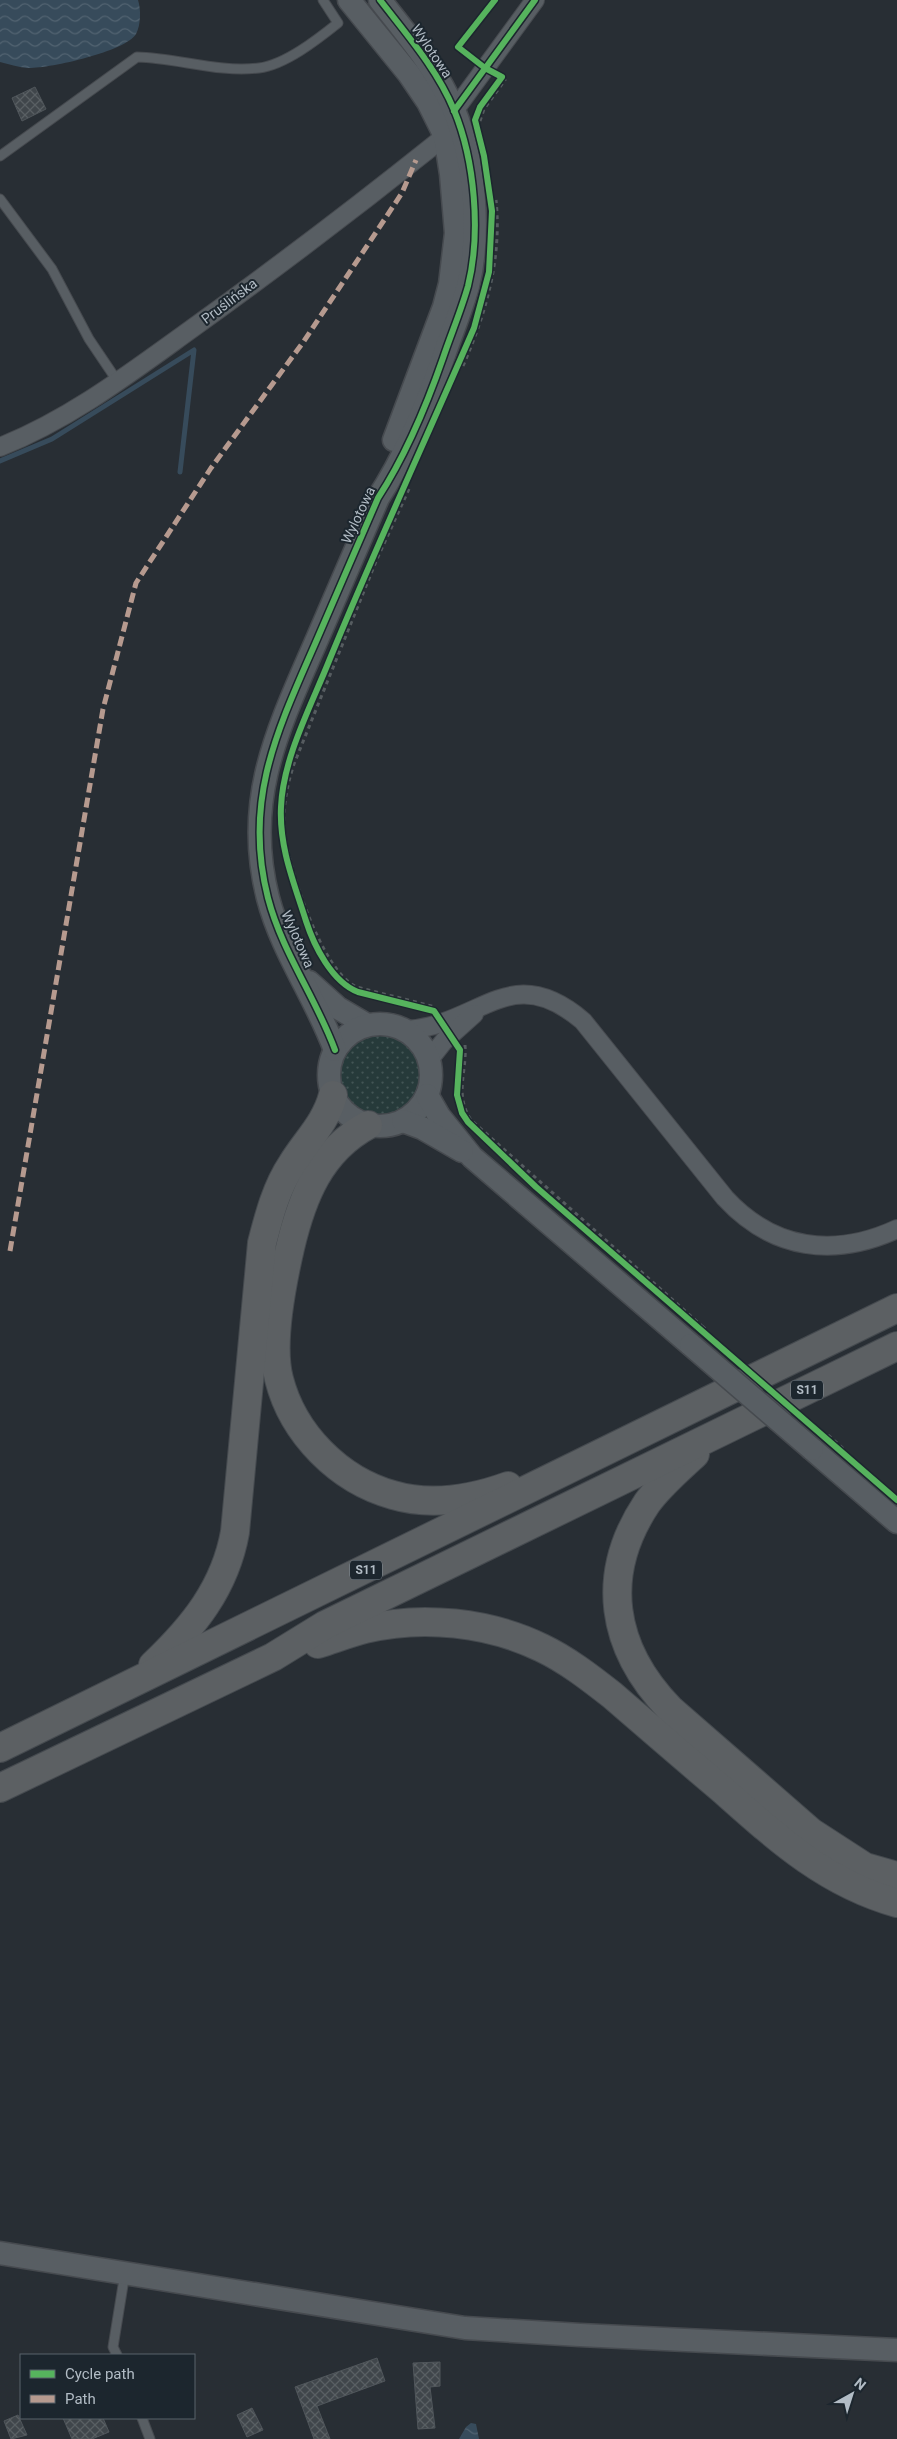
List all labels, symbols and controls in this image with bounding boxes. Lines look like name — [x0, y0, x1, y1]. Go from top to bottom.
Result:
street label: Wylotowa — [408, 21, 456, 81]
street label: Pruślińska — [198, 275, 260, 327]
street label: Wylotowa — [338, 484, 378, 546]
street label: Wylotowa — [278, 908, 318, 970]
road number: S11 — [791, 1380, 823, 1400]
road number: S11 — [350, 1560, 382, 1580]
legend — [20, 2354, 195, 2419]
text: Cycle path — [65, 2365, 135, 2383]
north arrow — [827, 2369, 877, 2419]
text: N — [851, 2375, 869, 2393]
text: Path — [65, 2390, 96, 2408]

